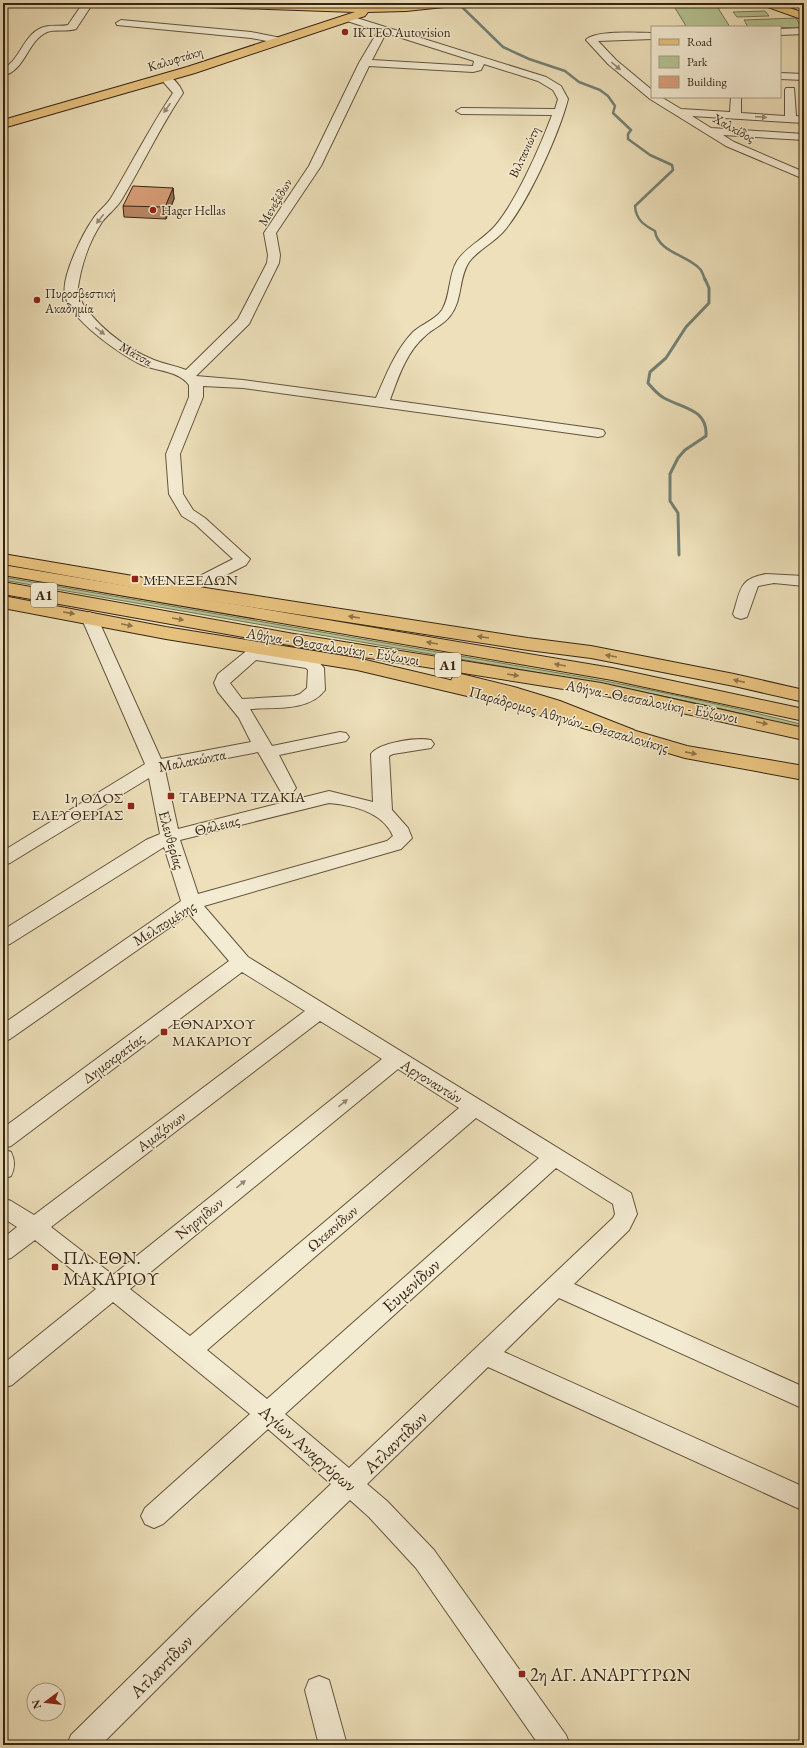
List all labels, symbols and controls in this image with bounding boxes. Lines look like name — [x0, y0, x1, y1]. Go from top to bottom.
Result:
place label: ΙΚΤΕΟ Autovision — [353, 24, 451, 41]
legend — [651, 26, 781, 98]
marker: ΙΚΤΕΟ Autovision — [340, 27, 350, 37]
text: Road — [687, 34, 713, 50]
street label: Καλυφτάκη — [145, 43, 205, 75]
text: Park — [687, 54, 708, 70]
one-way arrow — [611, 61, 621, 70]
text: Building — [687, 74, 728, 90]
one-way arrow — [163, 103, 171, 113]
street label: Χαλκίδος — [709, 109, 758, 147]
one-way arrow — [755, 113, 767, 120]
street label: Βιλτανιώτη — [505, 123, 543, 181]
street label: Μενεξέδων — [254, 175, 296, 229]
place label: Hager Hellas — [161, 202, 226, 219]
marker: Hager Hellas — [148, 205, 158, 215]
one-way arrow — [95, 213, 104, 224]
place label: Πυροσβεστική Ακαδημία — [44, 285, 116, 317]
marker: Πυροσβεστική Ακαδημία — [32, 295, 42, 305]
one-way arrow — [95, 327, 106, 335]
street label: Μάτσα — [117, 338, 156, 370]
place label: ΜΕΝΕΞΕΔΩΝ — [143, 570, 238, 589]
marker: ΜΕΝΕΞΕΔΩΝ — [130, 574, 140, 584]
road number: Α1 — [31, 583, 57, 607]
one-way arrow — [63, 611, 75, 617]
one-way arrow — [348, 614, 360, 620]
one-way arrow — [172, 616, 184, 622]
one-way arrow — [121, 622, 133, 628]
street label: Αθήνα - Θεσσαλονίκη - Εύζωνοι — [244, 623, 421, 669]
one-way arrow — [477, 634, 489, 640]
one-way arrow — [426, 640, 438, 646]
road number: Α1 — [435, 653, 461, 677]
one-way arrow — [605, 653, 617, 659]
one-way arrow — [554, 662, 566, 668]
one-way arrow — [507, 672, 519, 678]
street label: Αθήνα - Θεσσαλονίκη - Εύζωνοι — [563, 675, 740, 727]
one-way arrow — [733, 678, 745, 684]
street label: Παράδρομος Αθηνών - Θεσσαλονίκης — [467, 681, 671, 757]
one-way arrow — [756, 721, 769, 727]
street label: Μαλακώντα — [157, 744, 228, 776]
one-way arrow — [685, 751, 697, 757]
place label: ΤΑΒΕΡΝΑ ΤΖΑΚΙΑ — [179, 787, 306, 806]
place label: 1η ΟΔΟΣ ΕΛΕΥΘΕΡΙΑΣ — [32, 788, 123, 824]
marker: ΤΑΒΕΡΝΑ ΤΖΑΚΙΑ — [166, 791, 176, 801]
marker: 1η ΟΔΟΣ ΕΛΕΥΘΕΡΙΑΣ — [126, 801, 136, 811]
street label: Ελευθερίας — [155, 808, 189, 872]
street label: Θάλειας — [192, 810, 242, 840]
street label: Μελπομένης — [129, 896, 199, 950]
place label: ΕΘΝΑΡΧΟΥ ΜΑΚΑΡΙΟΥ — [172, 1014, 256, 1050]
marker: ΕΘΝΑΡΧΟΥ ΜΑΚΑΡΙΟΥ — [159, 1027, 169, 1037]
street label: Δημοκρατίας — [78, 1028, 148, 1088]
street label: Αργοναυτών — [397, 1054, 466, 1107]
one-way arrow — [337, 1098, 348, 1107]
street label: Αμαζόνων — [132, 1106, 189, 1156]
one-way arrow — [236, 1180, 247, 1188]
street label: Νηρηίδων — [171, 1193, 227, 1243]
street label: Ωκεανίδων — [302, 1201, 362, 1255]
place label: ΠΛ. ΕΘΝ. ΜΑΚΑΡΙΟΥ — [63, 1246, 160, 1290]
street label: Ευμενίδων — [377, 1253, 445, 1317]
marker: ΠΛ. ΕΘΝ. ΜΑΚΑΡΙΟΥ — [50, 1262, 60, 1272]
street label: Αγίων Αναργύρων — [254, 1399, 361, 1497]
street label: Ατλαντίδων — [357, 1406, 432, 1479]
street label: Ατλαντίδων — [124, 1629, 198, 1703]
place label: 2η ΑΓ. ΑΝΑΡΓΥΡΩΝ — [530, 1663, 692, 1686]
marker: 2η ΑΓ. ΑΝΑΡΓΥΡΩΝ — [517, 1669, 527, 1679]
north arrow — [26, 1682, 66, 1722]
text: N — [28, 1698, 44, 1711]

